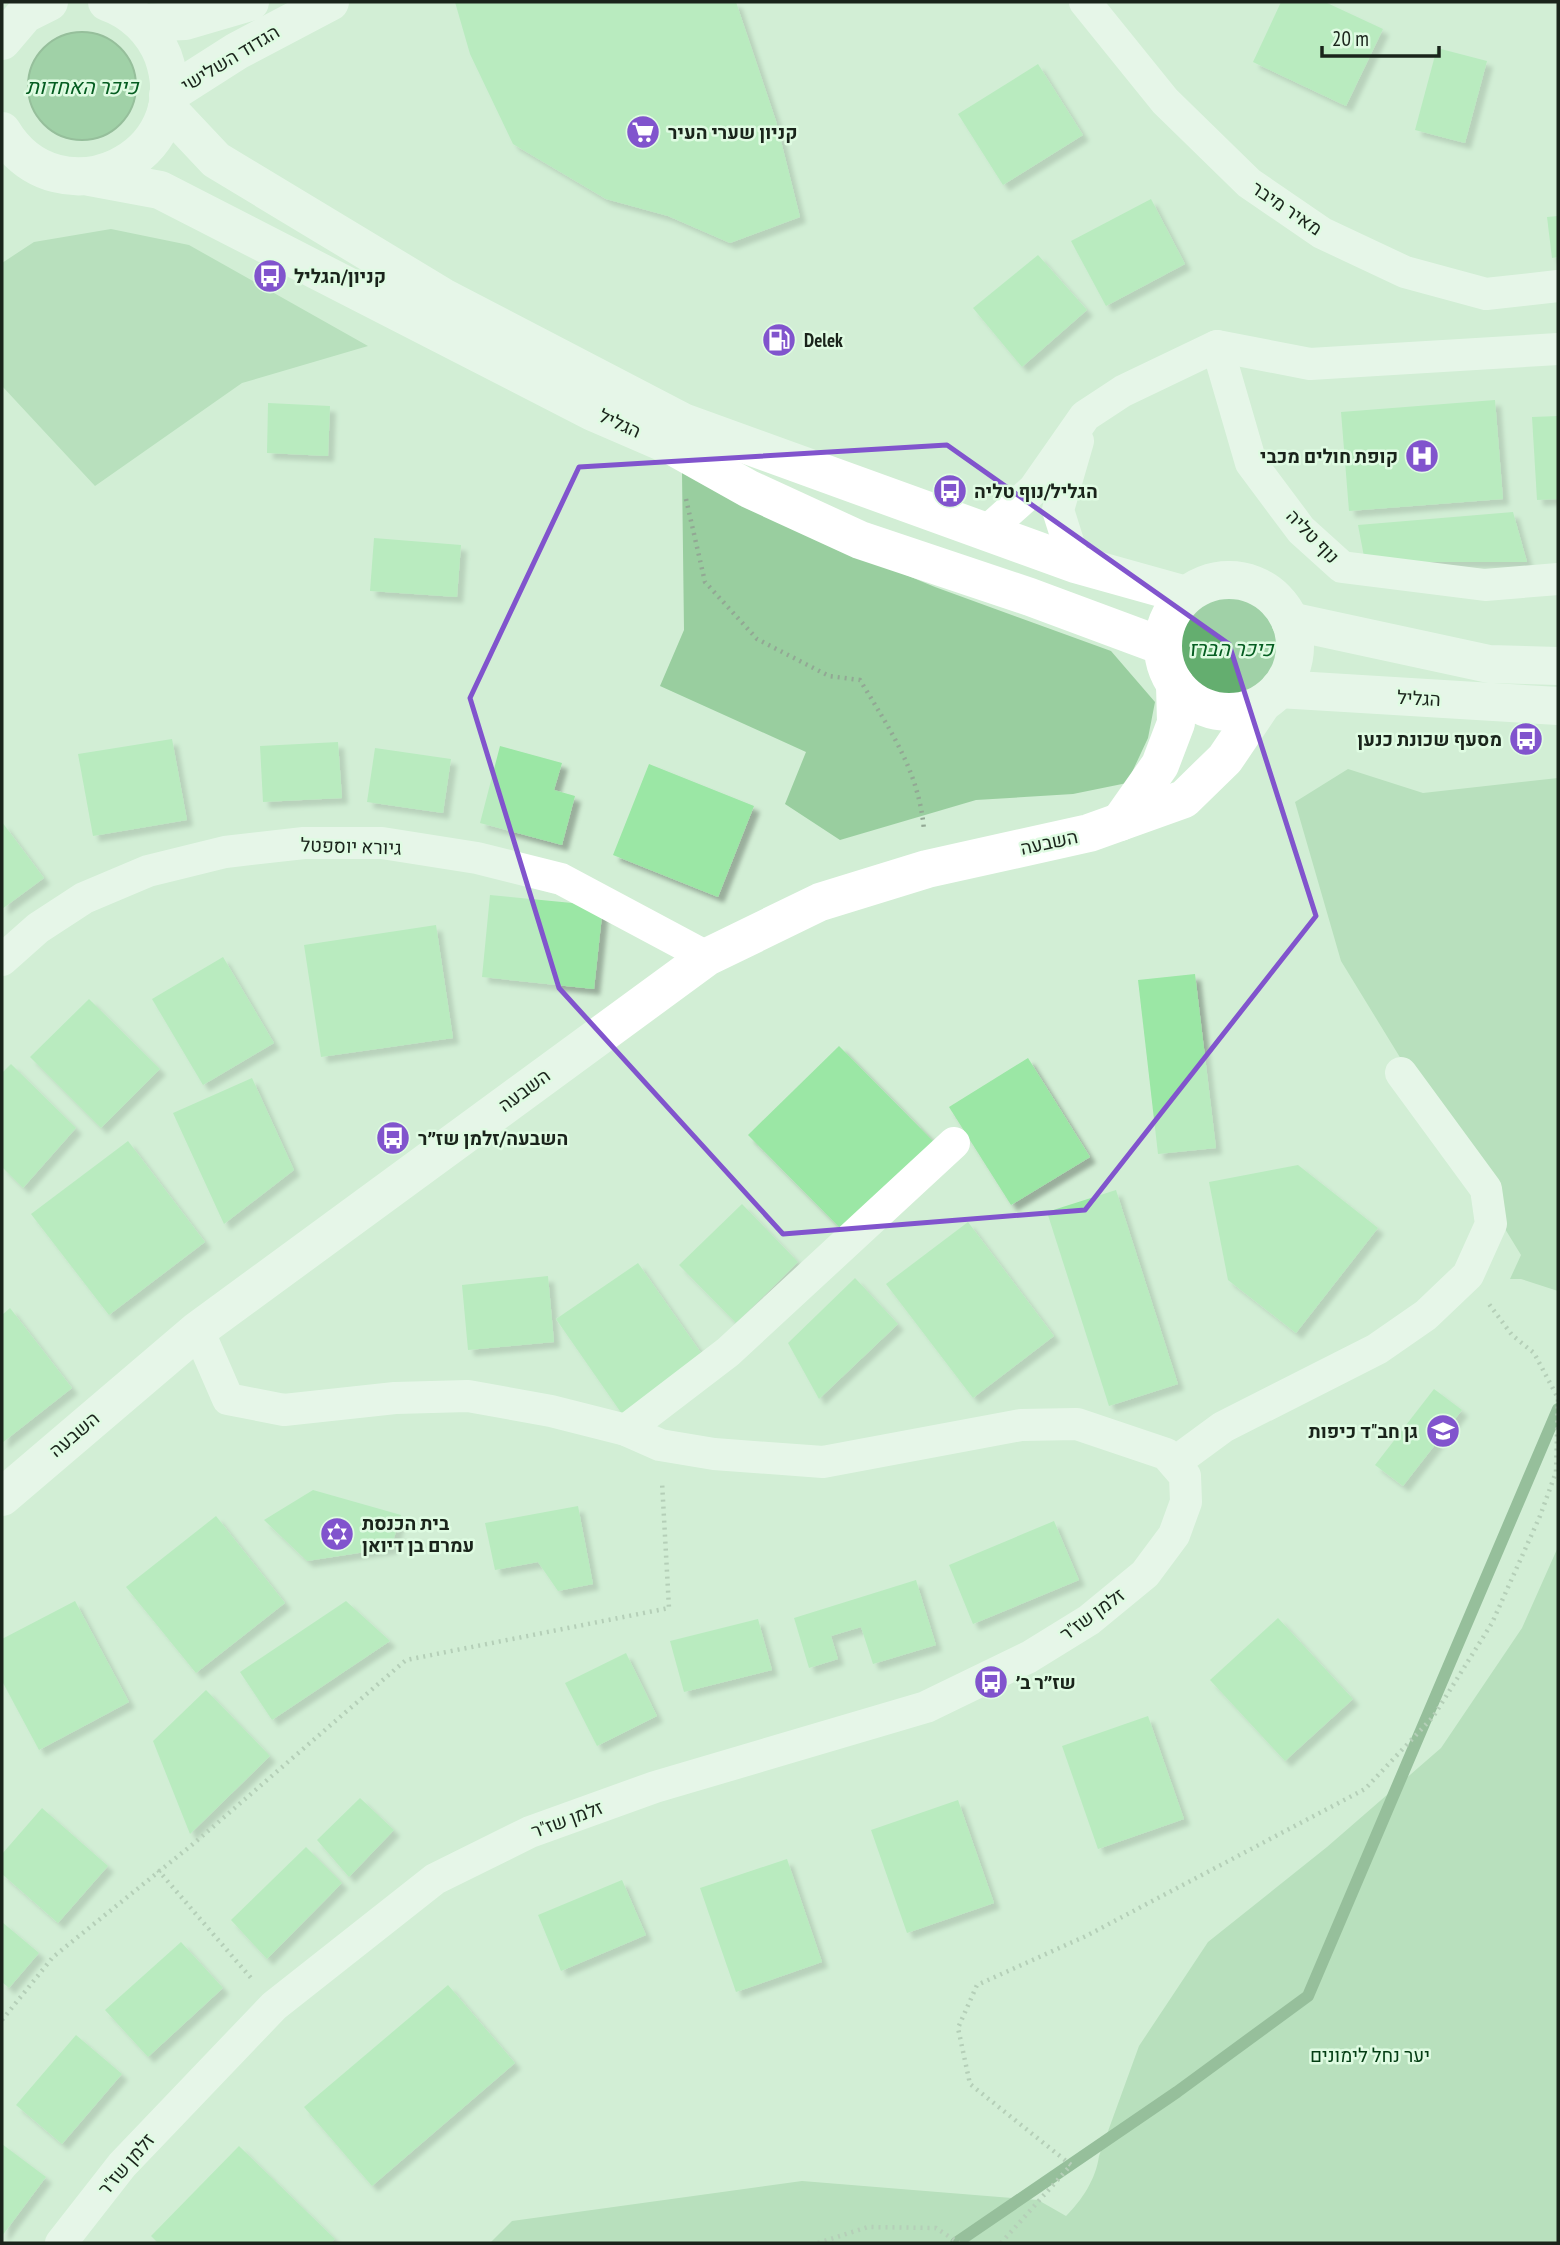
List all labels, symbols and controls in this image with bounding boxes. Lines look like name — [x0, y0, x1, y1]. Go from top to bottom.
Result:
scale bar — [1322, 14, 1439, 58]
street label: הגדוד השלישי — [176, 19, 284, 97]
text: 20 m — [1332, 25, 1369, 52]
water label: כיכר האחדות — [26, 73, 140, 100]
supermarket icon: קניון שערי העיר — [624, 113, 662, 151]
place label: קניון שערי העיר — [668, 120, 798, 144]
street label: מאיר מיבר — [1247, 176, 1327, 240]
bus stop icon: קניון/הגליל — [251, 257, 289, 295]
place label: קניון/הגליל — [294, 264, 386, 288]
fuel station icon: Delek — [760, 321, 798, 359]
place label: Delek — [804, 328, 843, 352]
street label: הגליל — [595, 403, 645, 443]
hospital icon: קופת חולים מכבי — [1403, 437, 1441, 475]
place label: קופת חולים מכבי — [1260, 444, 1398, 468]
bus stop icon: הגליל/נוף טליה — [931, 472, 969, 510]
place label: הגליל/נוף טליה — [974, 479, 1098, 503]
street label: נוף טליה — [1281, 504, 1345, 568]
water label: כיכר הברז — [1189, 635, 1275, 662]
street label: הגליל — [1397, 685, 1441, 711]
bus stop icon: מסעף שכונת כנען — [1507, 720, 1545, 758]
place label: מסעף שכונת כנען — [1357, 727, 1502, 751]
street label: השבעה — [1018, 824, 1080, 860]
street label: גיורא יוספטל — [300, 832, 402, 860]
street label: השבעה — [493, 1063, 555, 1117]
bus stop icon: השבעה/זלמן שז״ר — [374, 1119, 412, 1157]
place label: השבעה/זלמן שז״ר — [418, 1126, 568, 1150]
street label: השבעה — [44, 1406, 104, 1462]
school or university icon: גן חב"ד כיפות — [1424, 1412, 1462, 1450]
place label: גן חב"ד כיפות — [1308, 1419, 1418, 1443]
place label: בית הכנסת עמרם בן דיואן — [362, 1511, 474, 1557]
synagogue icon: בית הכנסת עמרם בן דיואן — [318, 1515, 356, 1553]
street label: זלמן שז"ר — [1055, 1582, 1129, 1646]
bus stop icon: שז״ר ב׳ — [972, 1663, 1010, 1701]
place label: שז״ר ב׳ — [1016, 1670, 1076, 1694]
street label: זלמן שז"ר — [528, 1795, 606, 1843]
park label: יער נחל לימונים — [1310, 2043, 1430, 2067]
street label: זלמן שז"ר — [92, 2128, 160, 2200]

